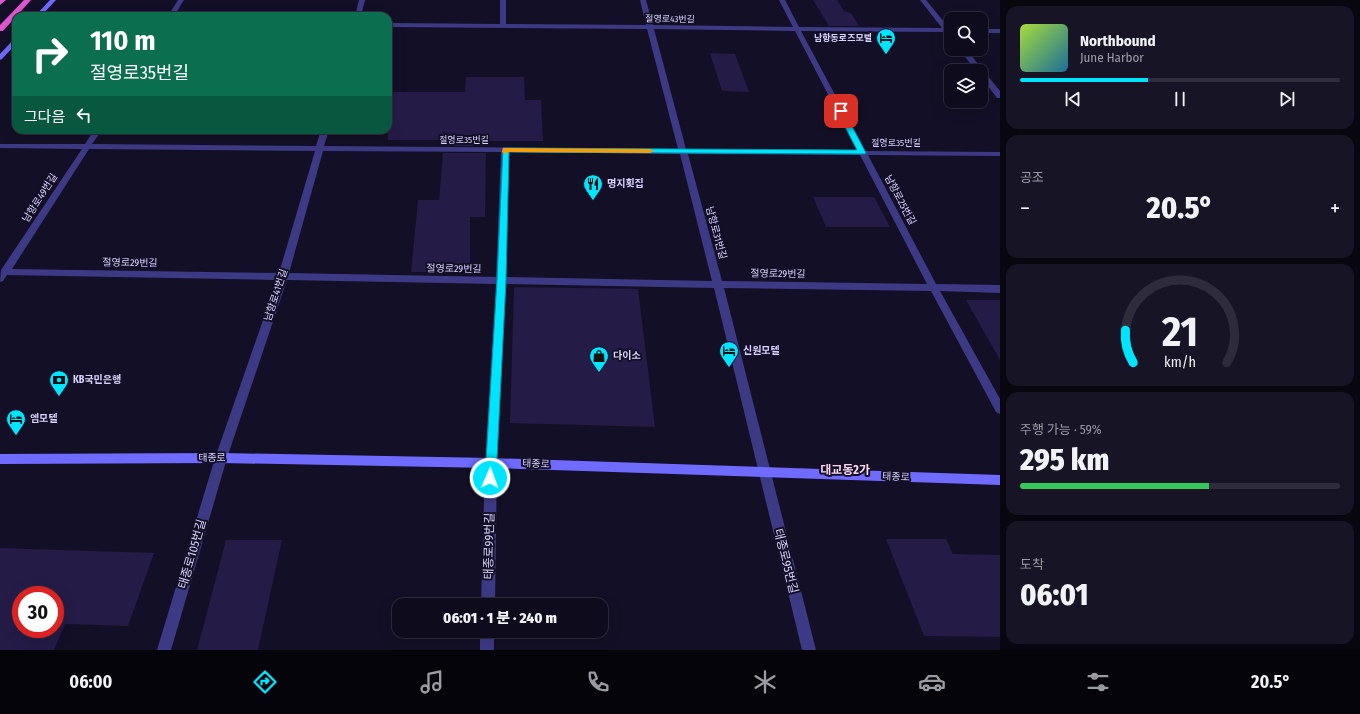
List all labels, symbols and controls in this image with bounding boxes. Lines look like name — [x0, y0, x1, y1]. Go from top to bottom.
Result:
map controls — [944, 12, 988, 108]
button: search — [944, 12, 988, 56]
street label: 절영로43번길 — [645, 14, 695, 24]
text: 110 m — [90, 24, 156, 57]
hotel icon: 남항동로즈모텔 — [875, 27, 897, 55]
icon: right — [24, 28, 76, 80]
place label: 남항동로즈모텔 — [814, 32, 872, 43]
text: Northbound — [1080, 32, 1156, 50]
text: June Harbor — [1080, 50, 1144, 65]
text: 절영로35번길 — [90, 62, 189, 84]
button: layers — [944, 64, 988, 108]
icon: previous — [1062, 88, 1084, 110]
icon: pause — [1169, 88, 1191, 110]
icon: next — [1276, 88, 1298, 110]
pin — [824, 94, 858, 128]
icon: arrive — [830, 100, 852, 122]
icon: left — [73, 104, 95, 126]
text: 그다음 — [24, 108, 65, 126]
street label: 절영로35번길 — [439, 135, 489, 145]
street label: 절영로35번길 — [871, 138, 921, 148]
text: 공조 — [1020, 170, 1044, 185]
street label: 남항로49번길 — [20, 171, 60, 225]
restaurant icon: 명지횟집 — [582, 173, 604, 201]
street label: 남항로25번길 — [882, 173, 918, 227]
place label: 명지횟집 — [607, 177, 644, 190]
text: 20.5° — [1147, 190, 1213, 226]
text: − — [1020, 195, 1030, 222]
text: + — [1330, 195, 1340, 222]
street label: 남항로31번길 — [703, 205, 729, 261]
street label: 절영로29번길 — [102, 257, 158, 269]
street label: 절영로29번길 — [426, 263, 482, 275]
street label: 남항로41번길 — [262, 267, 290, 323]
street label: 절영로29번길 — [750, 268, 806, 280]
text: 21 — [1161, 307, 1198, 357]
hotel icon: 신원모텔 — [718, 340, 740, 368]
shop icon: 다이소 — [588, 345, 610, 373]
place label: 신원모텔 — [743, 345, 780, 357]
place label: 다이소 — [613, 350, 641, 362]
text: km/h — [1164, 354, 1196, 371]
bank icon: KB국민은행 — [48, 369, 70, 397]
place label: KB국민은행 — [73, 374, 121, 386]
hotel icon: 엠모텔 — [5, 408, 27, 436]
place label: 엠모텔 — [30, 413, 58, 425]
text: 주행 가능 · 59% — [1020, 422, 1102, 437]
text: 295 km — [1020, 442, 1109, 478]
street label: 태종로 — [198, 452, 226, 464]
position arrow — [469, 457, 511, 499]
street label: 태종로 — [522, 458, 550, 470]
district label: 대교동2가 — [820, 463, 870, 477]
street label: 태종로 — [882, 471, 910, 483]
street label: 태종로99번길 — [481, 512, 497, 580]
street label: 태종로105번길 — [175, 518, 209, 590]
street label: 태종로95번길 — [771, 527, 801, 595]
text: 도착 — [1020, 557, 1044, 572]
text: 06:01 — [1020, 577, 1089, 613]
speed limit sign: 30 — [12, 586, 64, 638]
text: 06:01 · 1 분 · 240 m — [443, 609, 557, 627]
icon: directions — [251, 668, 279, 696]
icon: music — [418, 668, 446, 696]
icon: phone — [584, 668, 612, 696]
icon: climate — [751, 668, 779, 696]
icon: car — [918, 668, 946, 696]
icon: filters — [1084, 668, 1112, 696]
text: 06:00 — [69, 671, 112, 693]
text: 20.5° — [1251, 671, 1291, 693]

